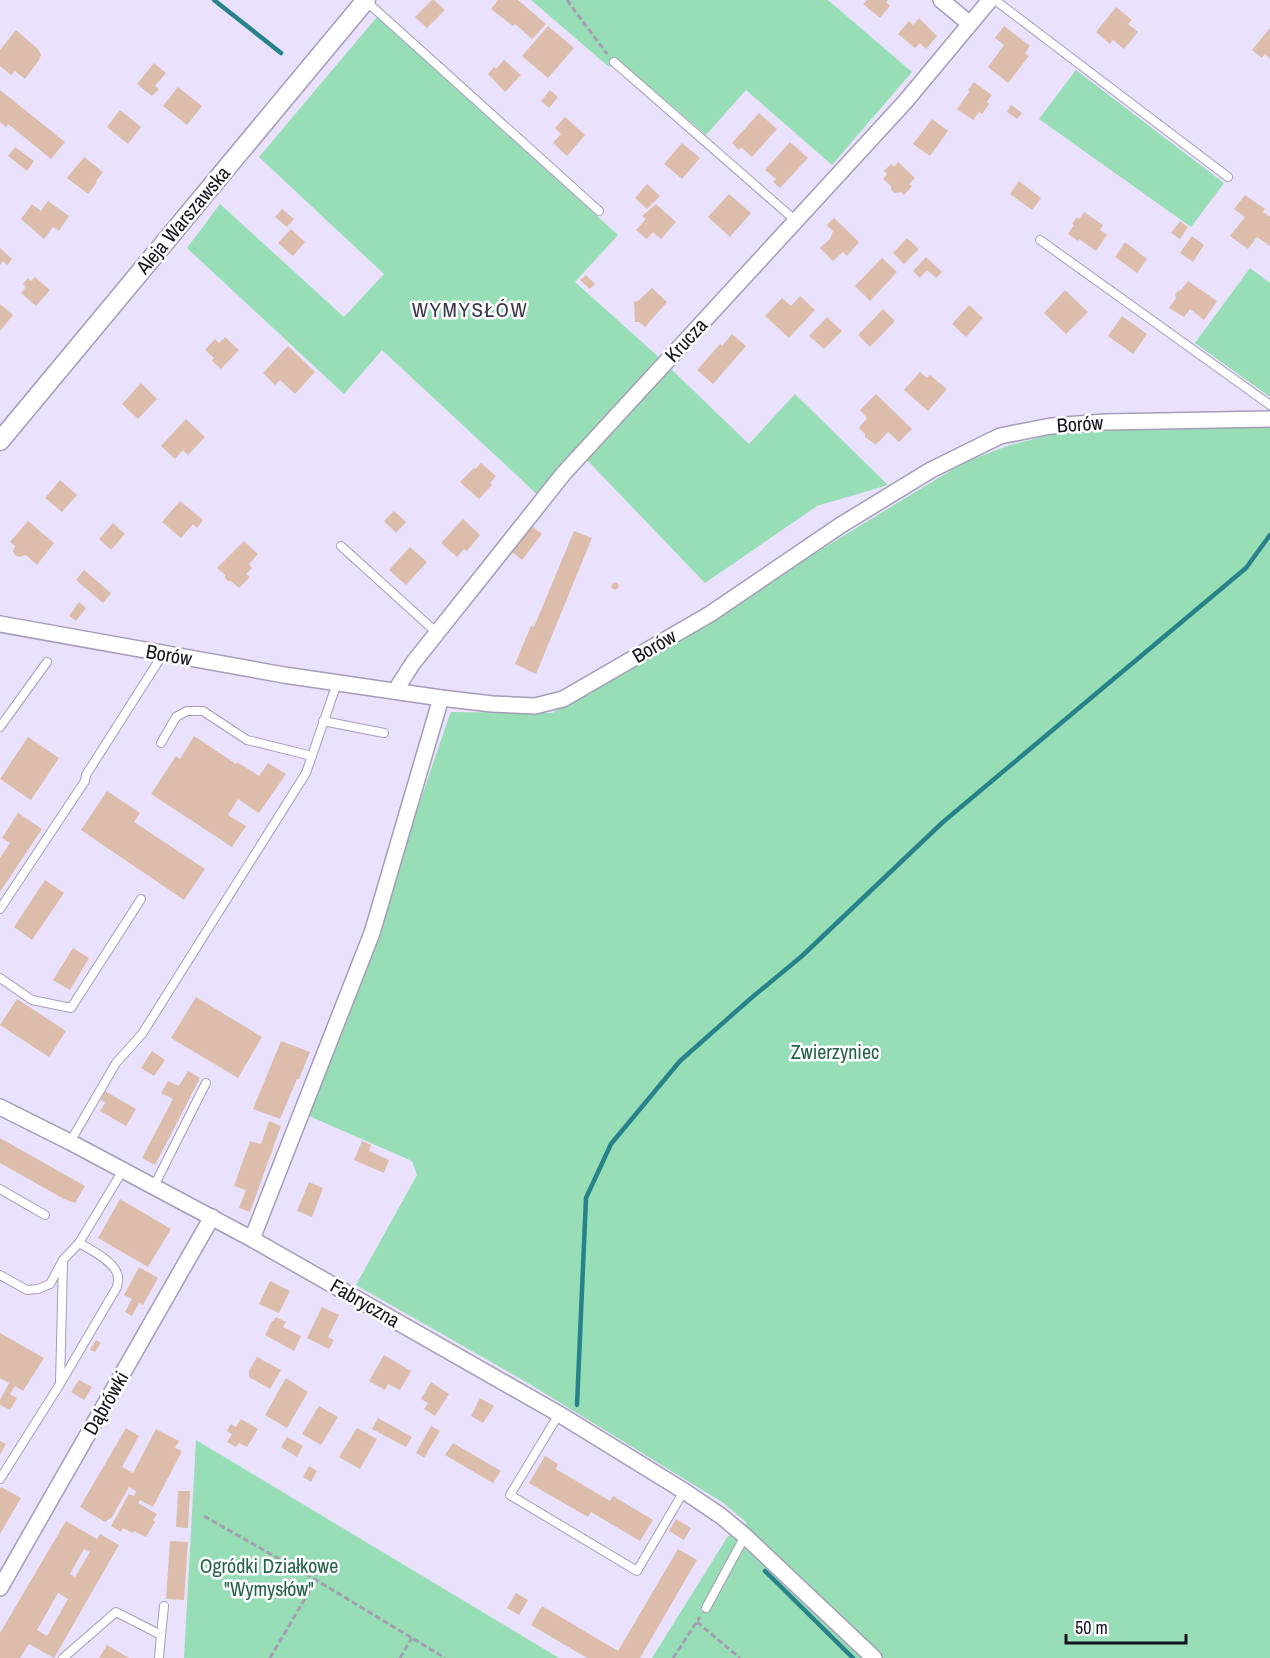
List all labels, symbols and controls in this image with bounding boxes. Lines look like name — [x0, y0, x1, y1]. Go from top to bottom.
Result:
street label: Aleja Warszawska — [129, 160, 236, 280]
district label: WYMYSŁÓW — [412, 295, 528, 324]
street label: Krucza — [658, 312, 713, 368]
street label: Borów — [1056, 408, 1104, 439]
street label: Borów — [627, 622, 681, 669]
street label: Borów — [144, 637, 194, 672]
park label: Zwierzyniec — [791, 1038, 879, 1065]
street label: Fabryczna — [326, 1272, 405, 1333]
street label: Dąbrówki — [77, 1366, 135, 1439]
park label: Ogródki Działkowe "Wymysłów" — [200, 1552, 338, 1602]
scale bar — [1066, 1607, 1186, 1645]
text: 50 m — [1075, 1615, 1108, 1640]

